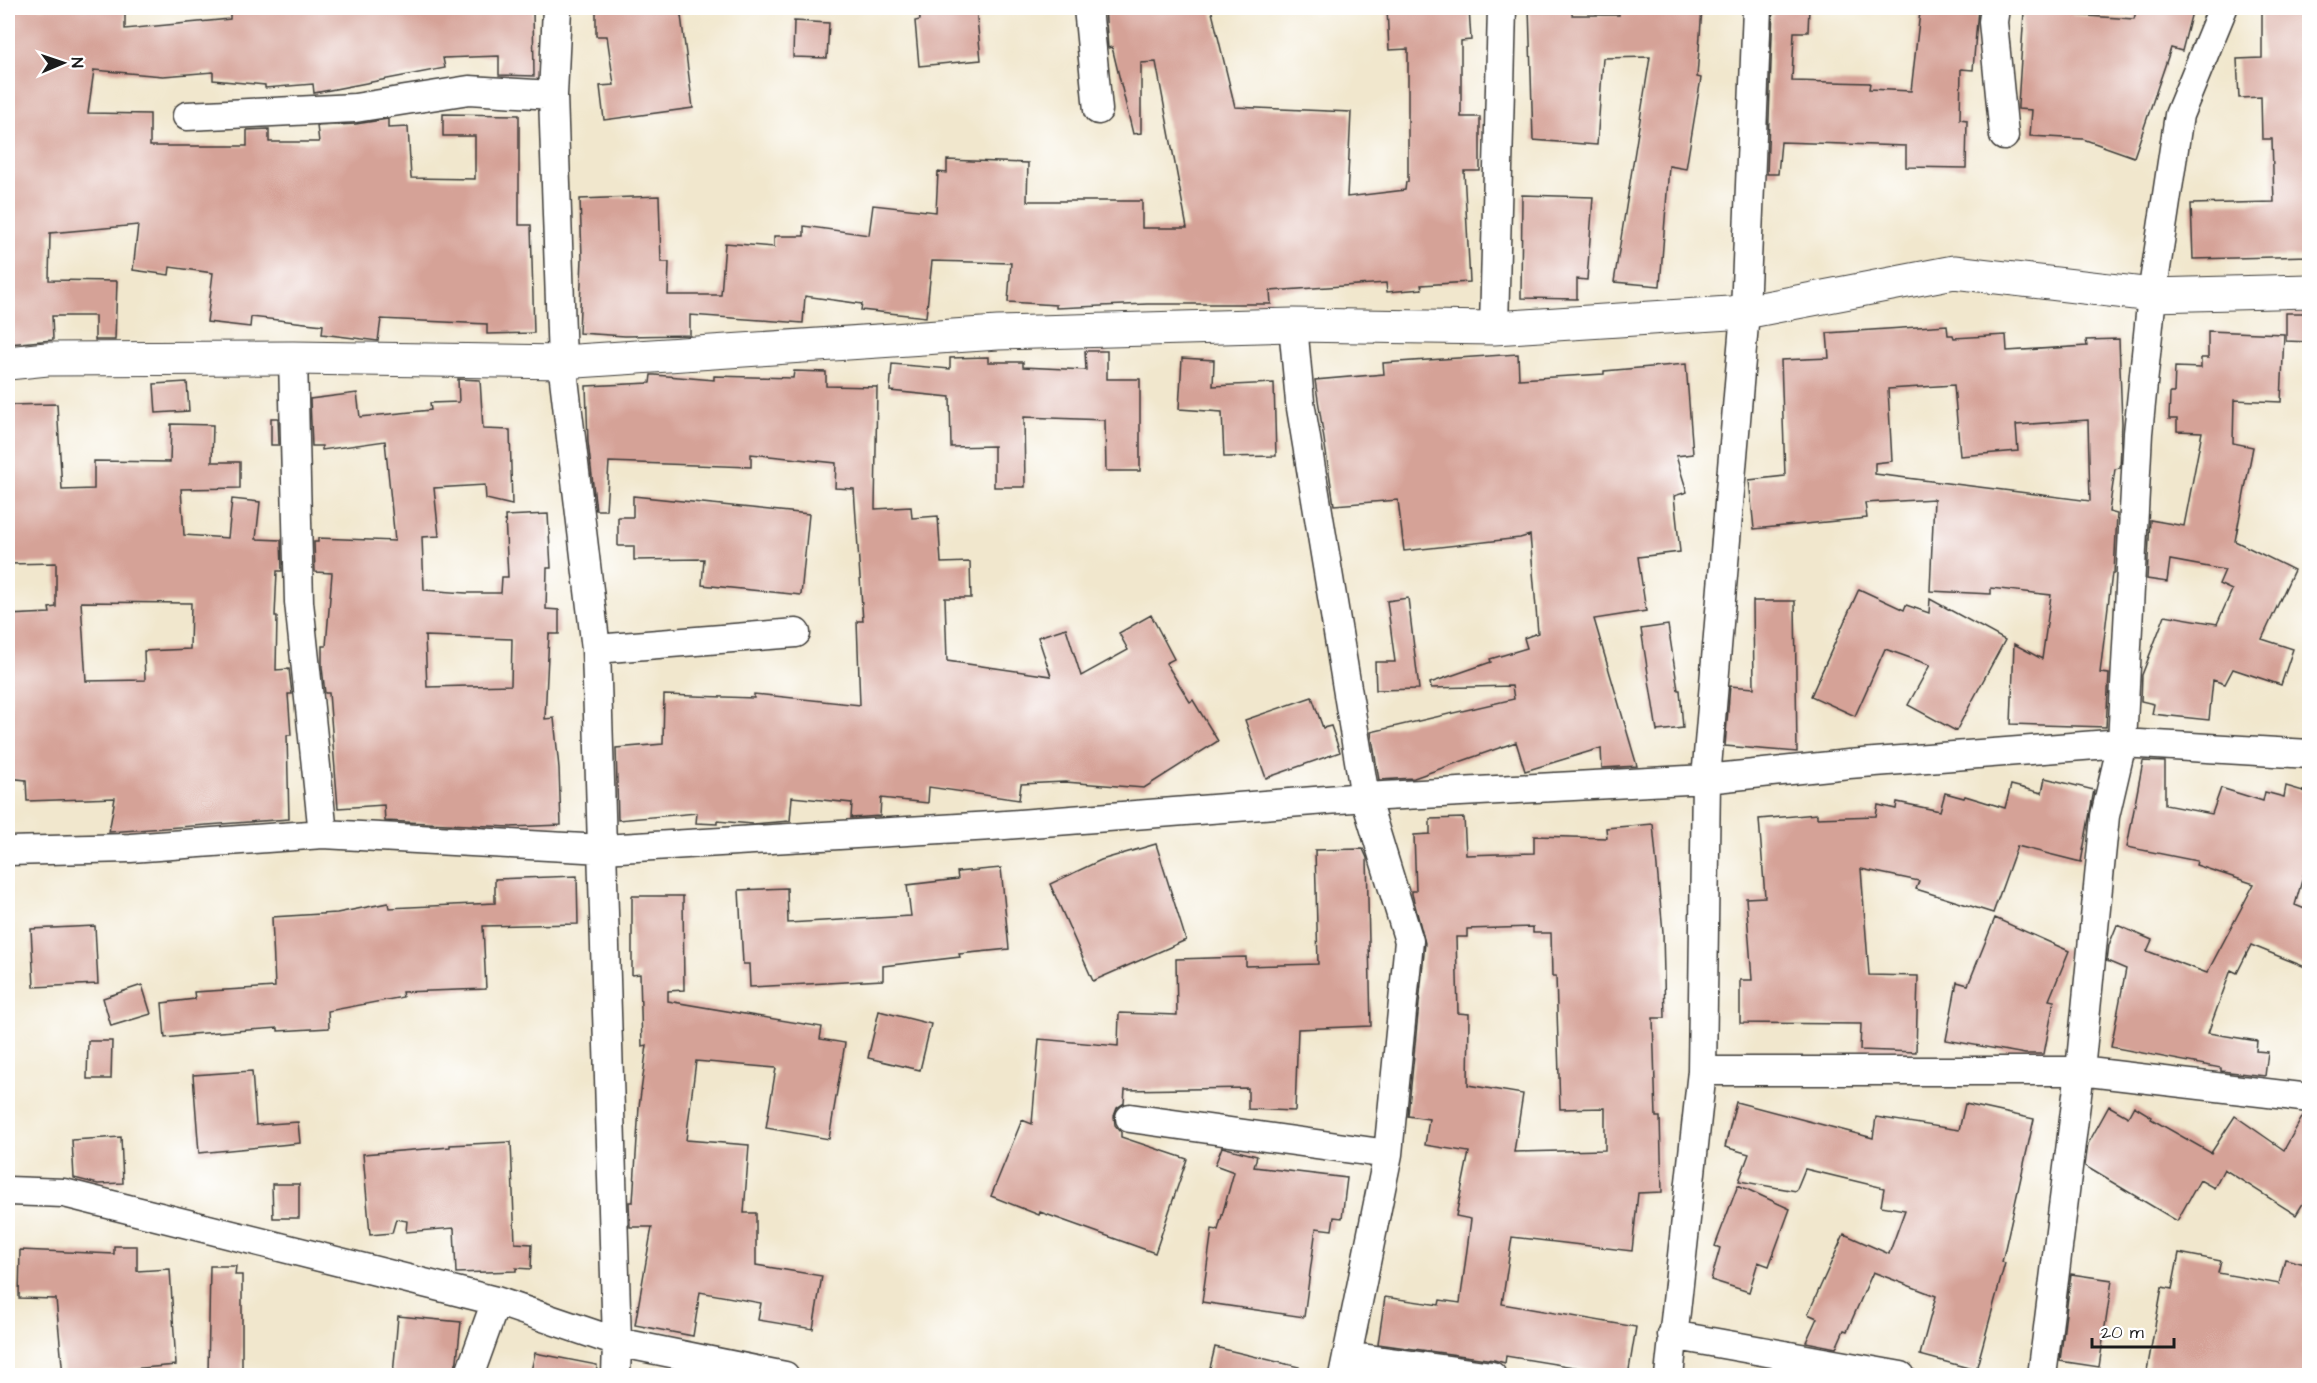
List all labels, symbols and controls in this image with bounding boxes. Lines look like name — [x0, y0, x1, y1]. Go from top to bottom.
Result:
north arrow — [33, 33, 93, 93]
text: N — [66, 57, 88, 68]
scale bar — [2092, 1311, 2174, 1349]
text: 20 m — [2101, 1320, 2144, 1345]

